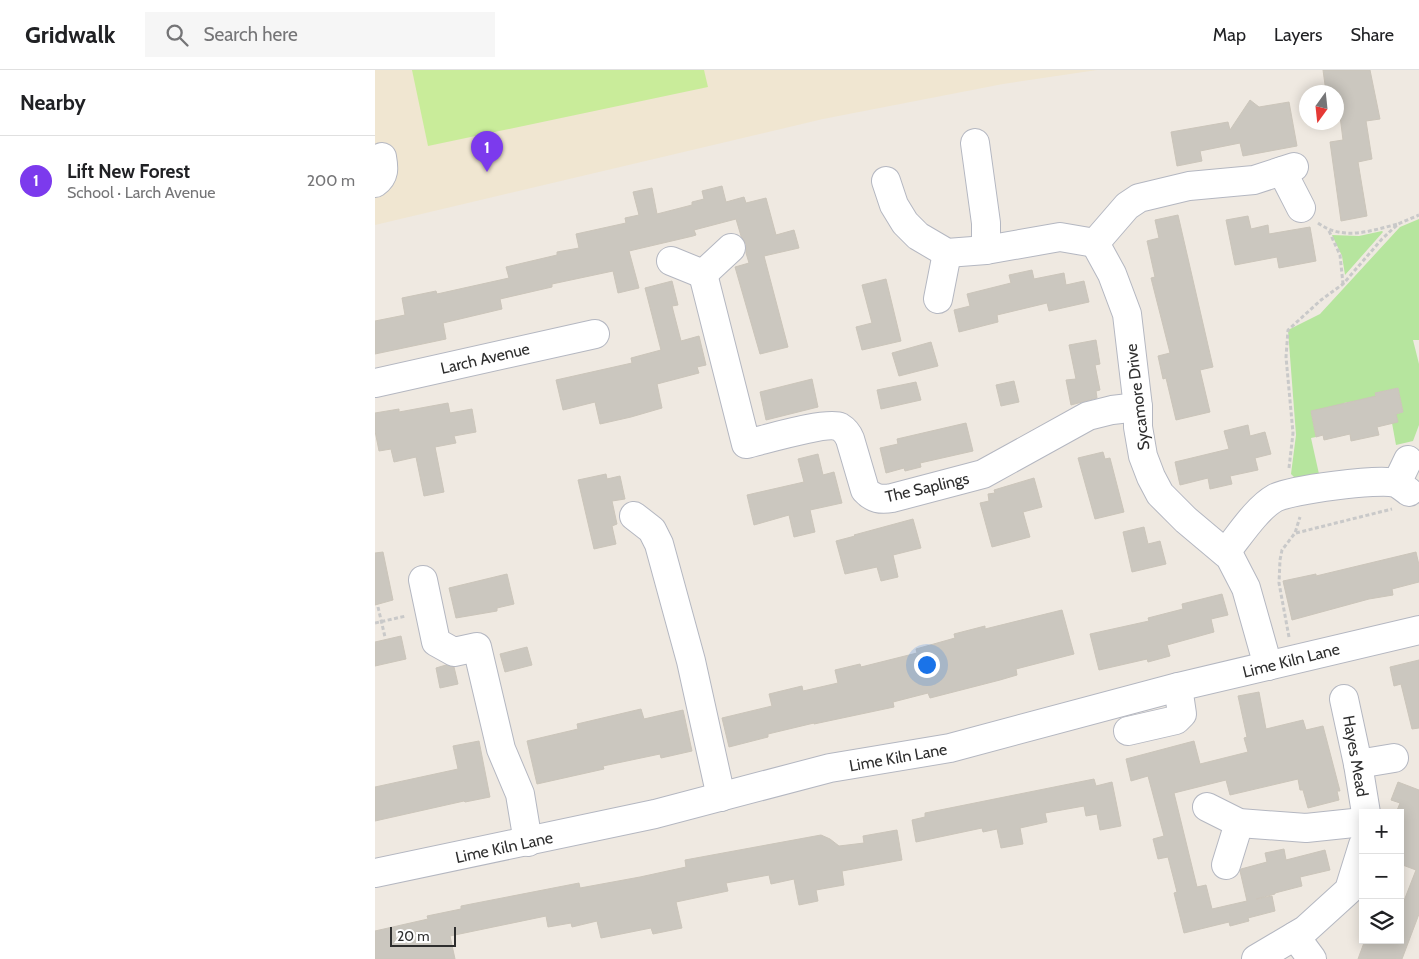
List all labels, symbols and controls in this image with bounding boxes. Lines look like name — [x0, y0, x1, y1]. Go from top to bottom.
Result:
search box — [145, 12, 495, 57]
text: Gridwalk — [25, 20, 115, 49]
icon: search — [163, 21, 191, 49]
text: Search here — [203, 23, 298, 46]
text: Map — [1213, 24, 1246, 46]
text: Layers — [1274, 24, 1323, 46]
text: Share — [1351, 24, 1394, 46]
north arrow — [1299, 85, 1344, 130]
text: Nearby — [20, 90, 86, 115]
pin: 1 — [471, 131, 503, 172]
text: Lift New Forest — [67, 160, 190, 183]
text: 1 — [33, 171, 39, 190]
text: 200 m — [307, 171, 355, 190]
text: School · Larch Avenue — [67, 183, 215, 202]
street label: Larch Avenue — [439, 339, 531, 378]
street label: Sycamore Drive — [1122, 343, 1153, 451]
street label: The Saplings — [883, 469, 971, 506]
street label: Lime Kiln Lane — [1241, 639, 1342, 682]
your location — [914, 652, 940, 678]
street label: Hayes Mead — [1339, 714, 1372, 798]
street label: Lime Kiln Lane — [848, 740, 949, 775]
map controls — [1359, 809, 1404, 944]
button: + — [1359, 809, 1404, 854]
street label: Lime Kiln Lane — [454, 828, 555, 867]
button: − — [1359, 854, 1404, 899]
button: layers — [1359, 899, 1404, 944]
scale bar — [390, 924, 456, 947]
text: 20 m — [397, 927, 430, 945]

